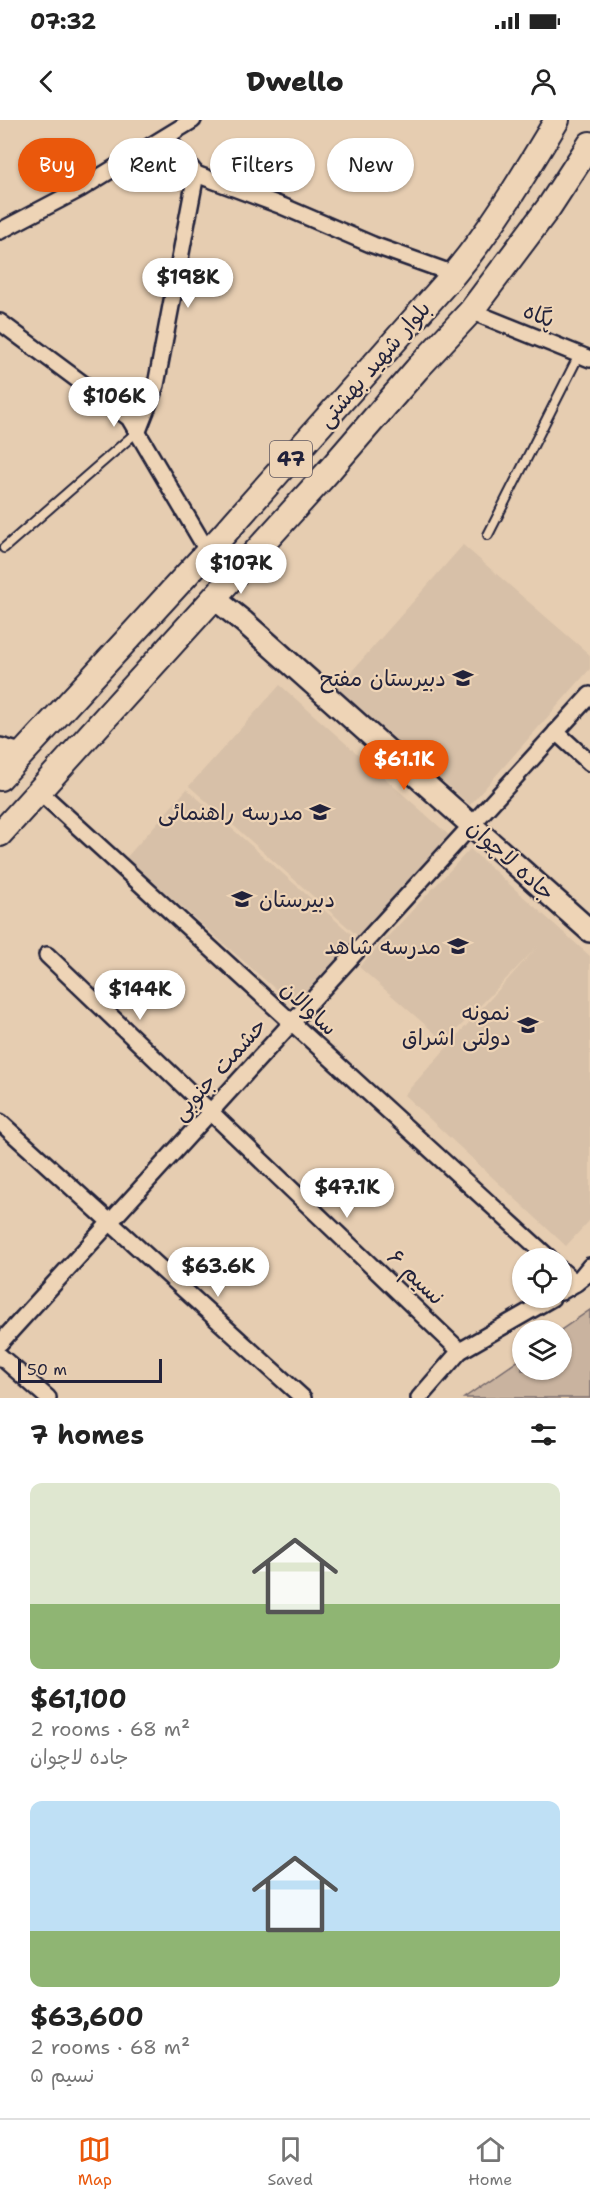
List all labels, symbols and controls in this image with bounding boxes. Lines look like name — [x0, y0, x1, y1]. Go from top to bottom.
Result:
text: 07:32 — [30, 7, 96, 36]
text: Dwello — [246, 63, 344, 100]
icon: back — [30, 65, 63, 98]
icon: person — [527, 65, 560, 98]
chip: Buy — [18, 138, 96, 192]
chip: Rent — [108, 138, 198, 192]
chip: Filters — [210, 138, 315, 192]
chip: New — [327, 138, 414, 192]
pin: $198K — [146, 258, 230, 309]
text: $198K — [156, 264, 220, 290]
street label: بلوار شهید بهشتی — [311, 295, 437, 433]
street label: پگاه — [519, 296, 559, 334]
pin: $106K — [72, 377, 156, 428]
text: $106K — [82, 383, 146, 409]
road number: 47 — [270, 441, 312, 477]
pin: $107K — [199, 544, 283, 595]
text: $107K — [210, 550, 272, 576]
place label: دبیرستان مفتح — [320, 664, 446, 694]
school or university icon: دبیرستان مفتح — [451, 666, 475, 690]
pin: $61.1K — [355, 740, 453, 791]
text: $61.1K — [374, 746, 434, 772]
place label: مدرسه راهنمائی — [158, 798, 303, 827]
school or university icon: مدرسه راهنمائی — [308, 800, 332, 824]
street label: جاده لاچوان — [461, 813, 561, 907]
place label: دبیرستان — [259, 885, 335, 914]
school or university icon: دبیرستان — [230, 887, 254, 911]
place label: مدرسه شاهد — [324, 932, 441, 961]
school or university icon: مدرسه شاهد — [446, 934, 470, 958]
pin: $144K — [98, 970, 182, 1021]
street label: ساوالان — [274, 974, 344, 1042]
text: $144K — [108, 976, 172, 1002]
place label: نمونه دولتی اشراق — [402, 998, 511, 1052]
street label: حشمت جنوبی — [165, 1011, 273, 1127]
school or university icon: نمونه دولتی اشراق — [516, 1013, 540, 1037]
pin: $47.1K — [298, 1168, 396, 1219]
text: $47.1K — [314, 1174, 380, 1200]
street label: نسیم ۶ — [380, 1243, 451, 1313]
pin: $63.6K — [169, 1247, 267, 1298]
map controls — [512, 1248, 572, 1380]
button: locate — [512, 1248, 572, 1308]
text: $63.6K — [181, 1253, 255, 1279]
button: layers — [512, 1320, 572, 1380]
scale bar — [18, 1356, 162, 1384]
text: 50 m — [27, 1359, 67, 1380]
text: 7 homes — [30, 1417, 144, 1452]
icon: filters — [527, 1418, 560, 1451]
icon: home — [241, 1522, 349, 1630]
text: $61,100 — [30, 1681, 127, 1716]
text: 2 rooms · 68 m² — [30, 1716, 190, 1742]
text: جاده لاچوان — [30, 1744, 129, 1770]
icon: home — [241, 1840, 349, 1948]
text: $63,600 — [30, 1999, 144, 2034]
text: 2 rooms · 68 m² — [30, 2034, 190, 2060]
text: نسیم ۵ — [30, 2062, 94, 2088]
tab: Map — [78, 2133, 112, 2190]
tab: Saved — [267, 2133, 313, 2190]
tab: Home — [468, 2133, 512, 2190]

